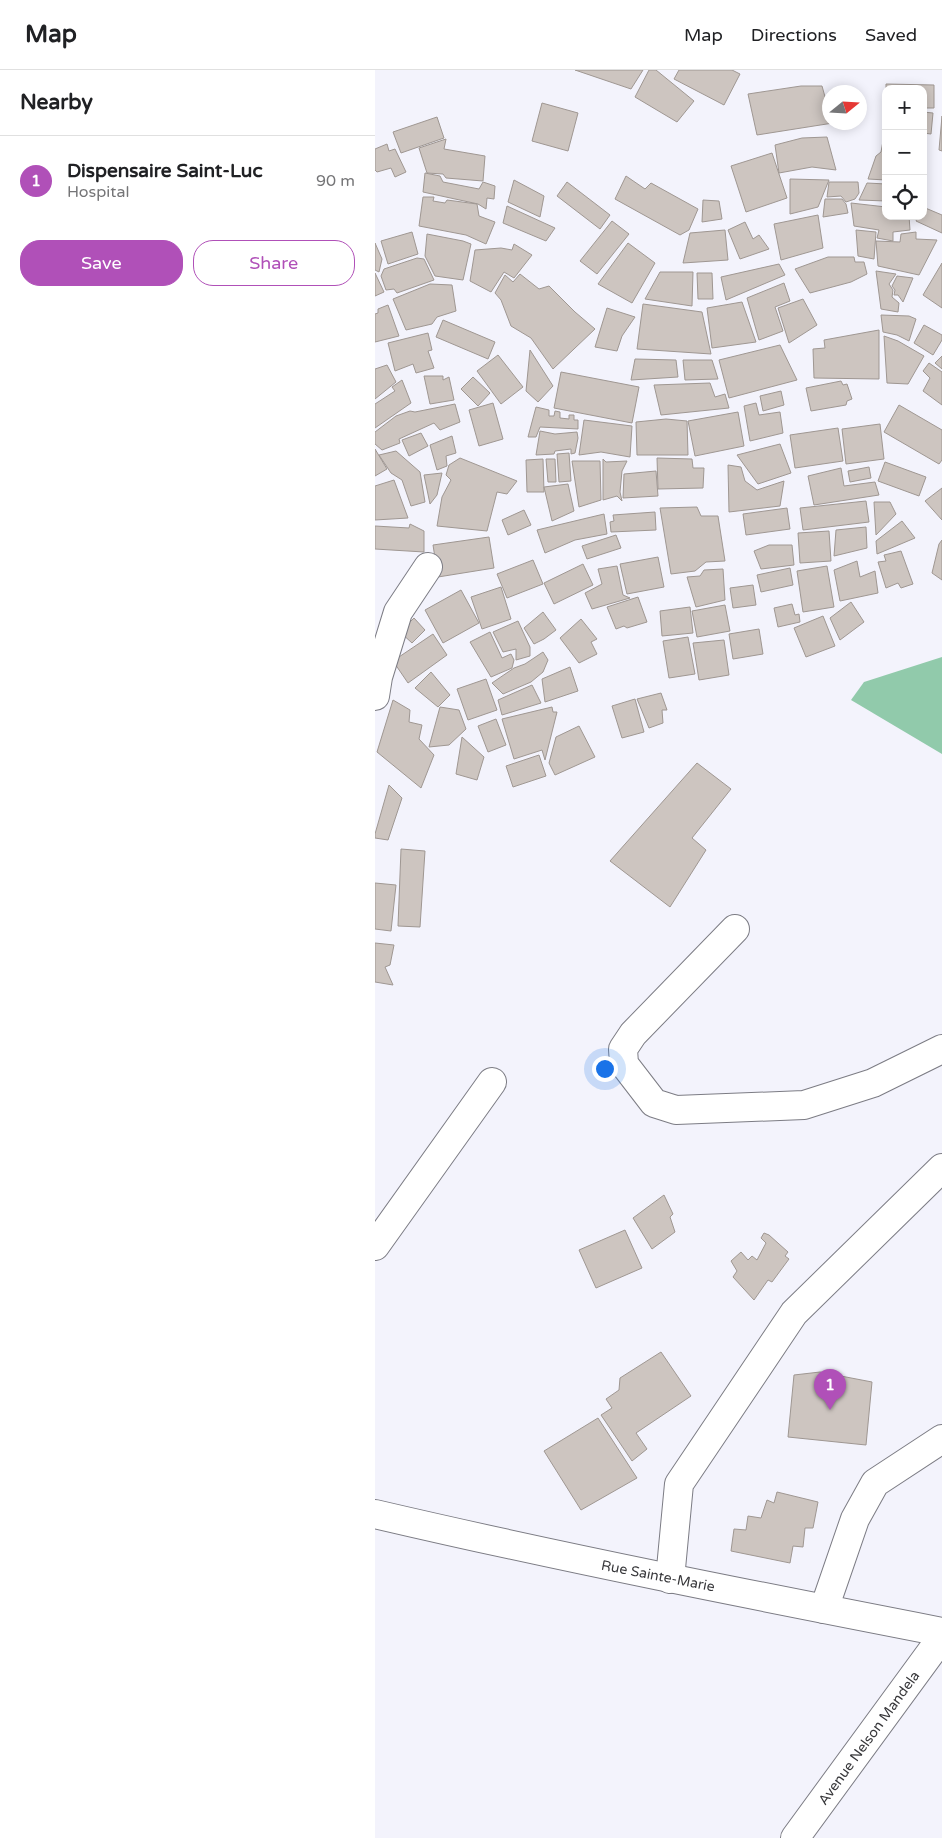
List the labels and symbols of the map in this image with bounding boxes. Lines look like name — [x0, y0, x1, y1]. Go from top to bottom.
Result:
north arrow — [822, 85, 867, 130]
your location — [592, 1056, 618, 1082]
pin: 1 — [814, 1369, 846, 1410]
street label: Rue Sainte-Marie — [600, 1557, 716, 1595]
street label: Avenue Nelson Mandela — [815, 1668, 923, 1808]

